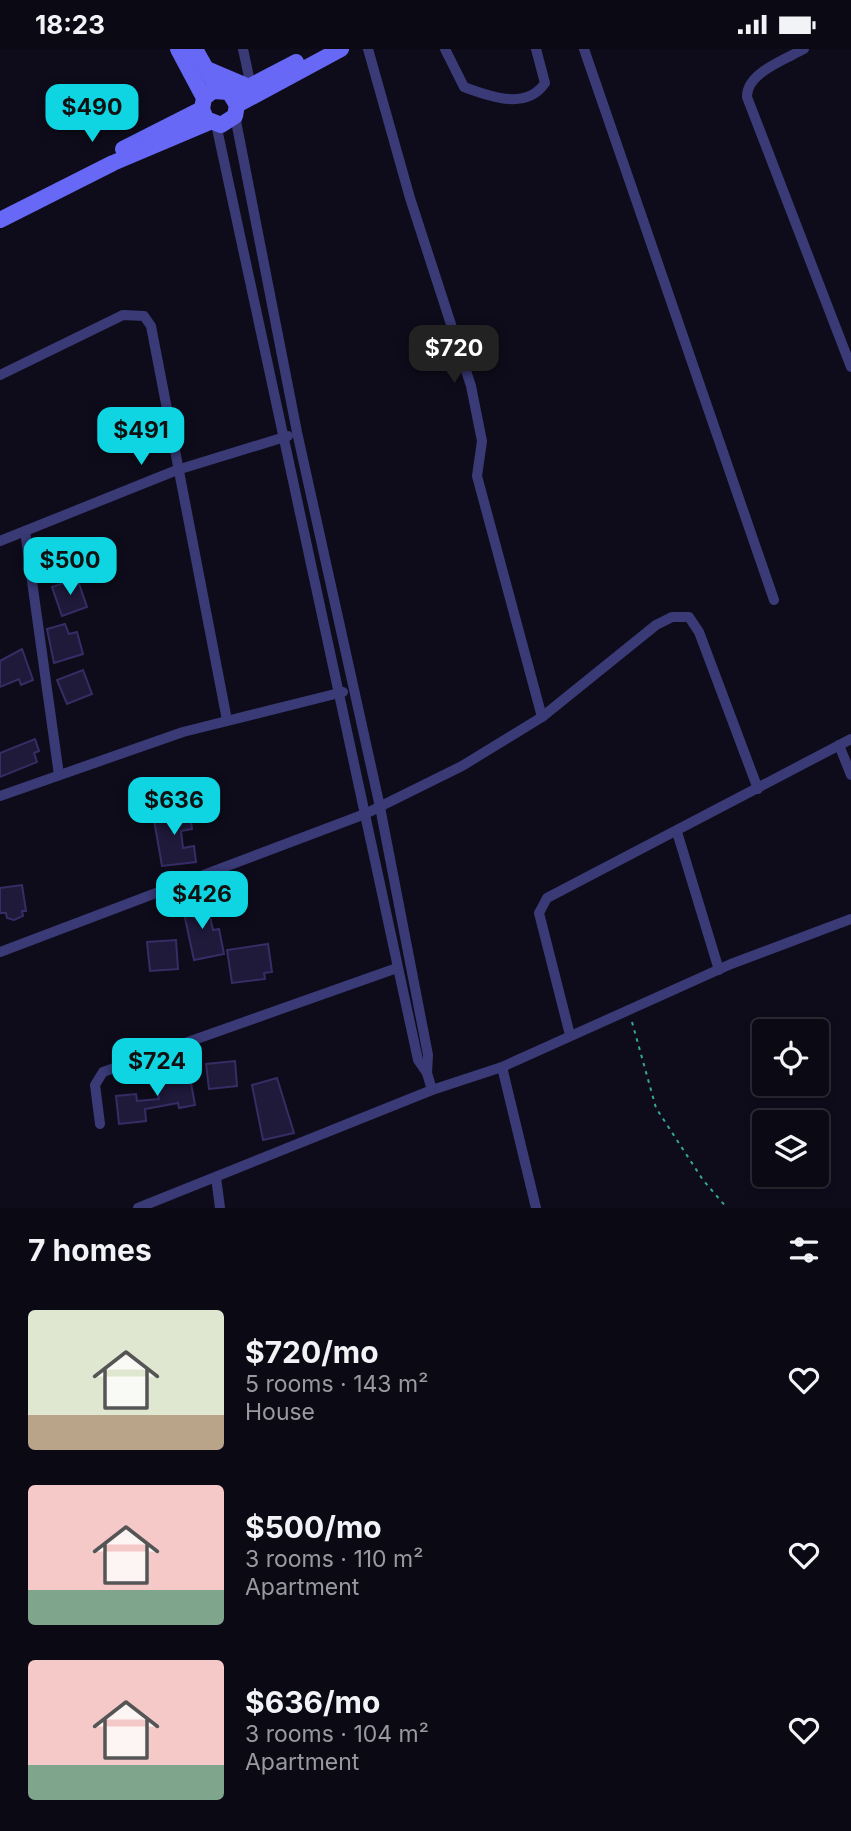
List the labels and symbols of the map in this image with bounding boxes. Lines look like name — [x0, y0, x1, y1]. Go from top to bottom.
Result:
pin: $490 — [51, 85, 133, 144]
pin: $720 — [413, 325, 495, 385]
pin: $491 — [100, 407, 182, 467]
pin: $500 — [29, 538, 111, 597]
pin: $636 — [133, 777, 215, 837]
pin: $426 — [161, 871, 243, 931]
pin: $724 — [116, 1039, 198, 1098]

